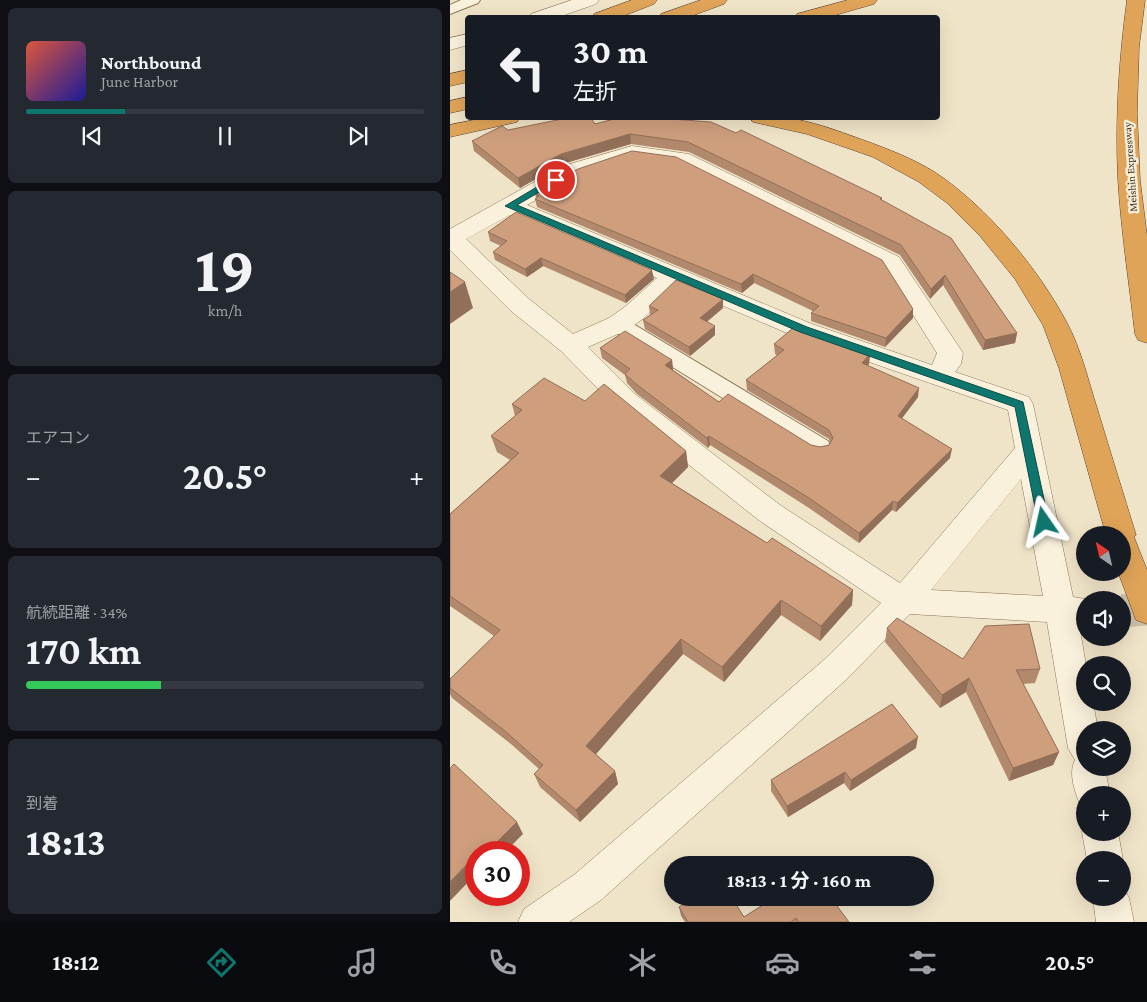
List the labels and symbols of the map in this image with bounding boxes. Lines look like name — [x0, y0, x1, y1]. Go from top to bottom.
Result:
street label: Meishin Expressway — [1121, 121, 1140, 212]
pin — [535, 159, 577, 201]
position arrow — [1017, 495, 1069, 547]
north arrow — [1076, 526, 1131, 581]
speed limit sign: 30 — [465, 841, 530, 906]

